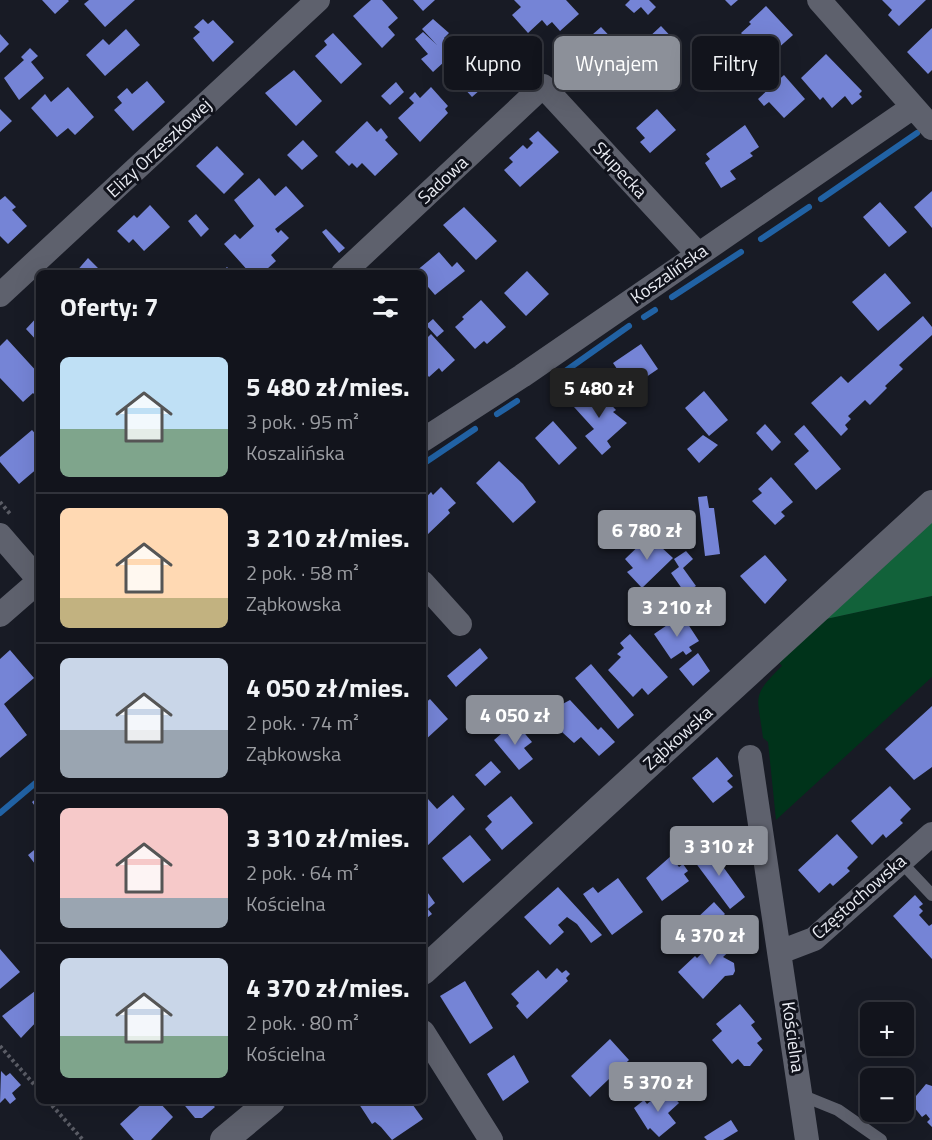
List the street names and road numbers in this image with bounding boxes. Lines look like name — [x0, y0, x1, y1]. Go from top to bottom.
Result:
street label: Elizy Orzeszkowej — [100, 92, 217, 204]
street label: Słupecka — [587, 135, 654, 204]
street label: Sadowa — [411, 149, 474, 210]
street label: Koszalińska — [625, 237, 713, 310]
street label: Ząbkowska — [637, 699, 718, 776]
street label: Częstochowska — [805, 848, 912, 945]
street label: Kościelna — [775, 1000, 812, 1074]

